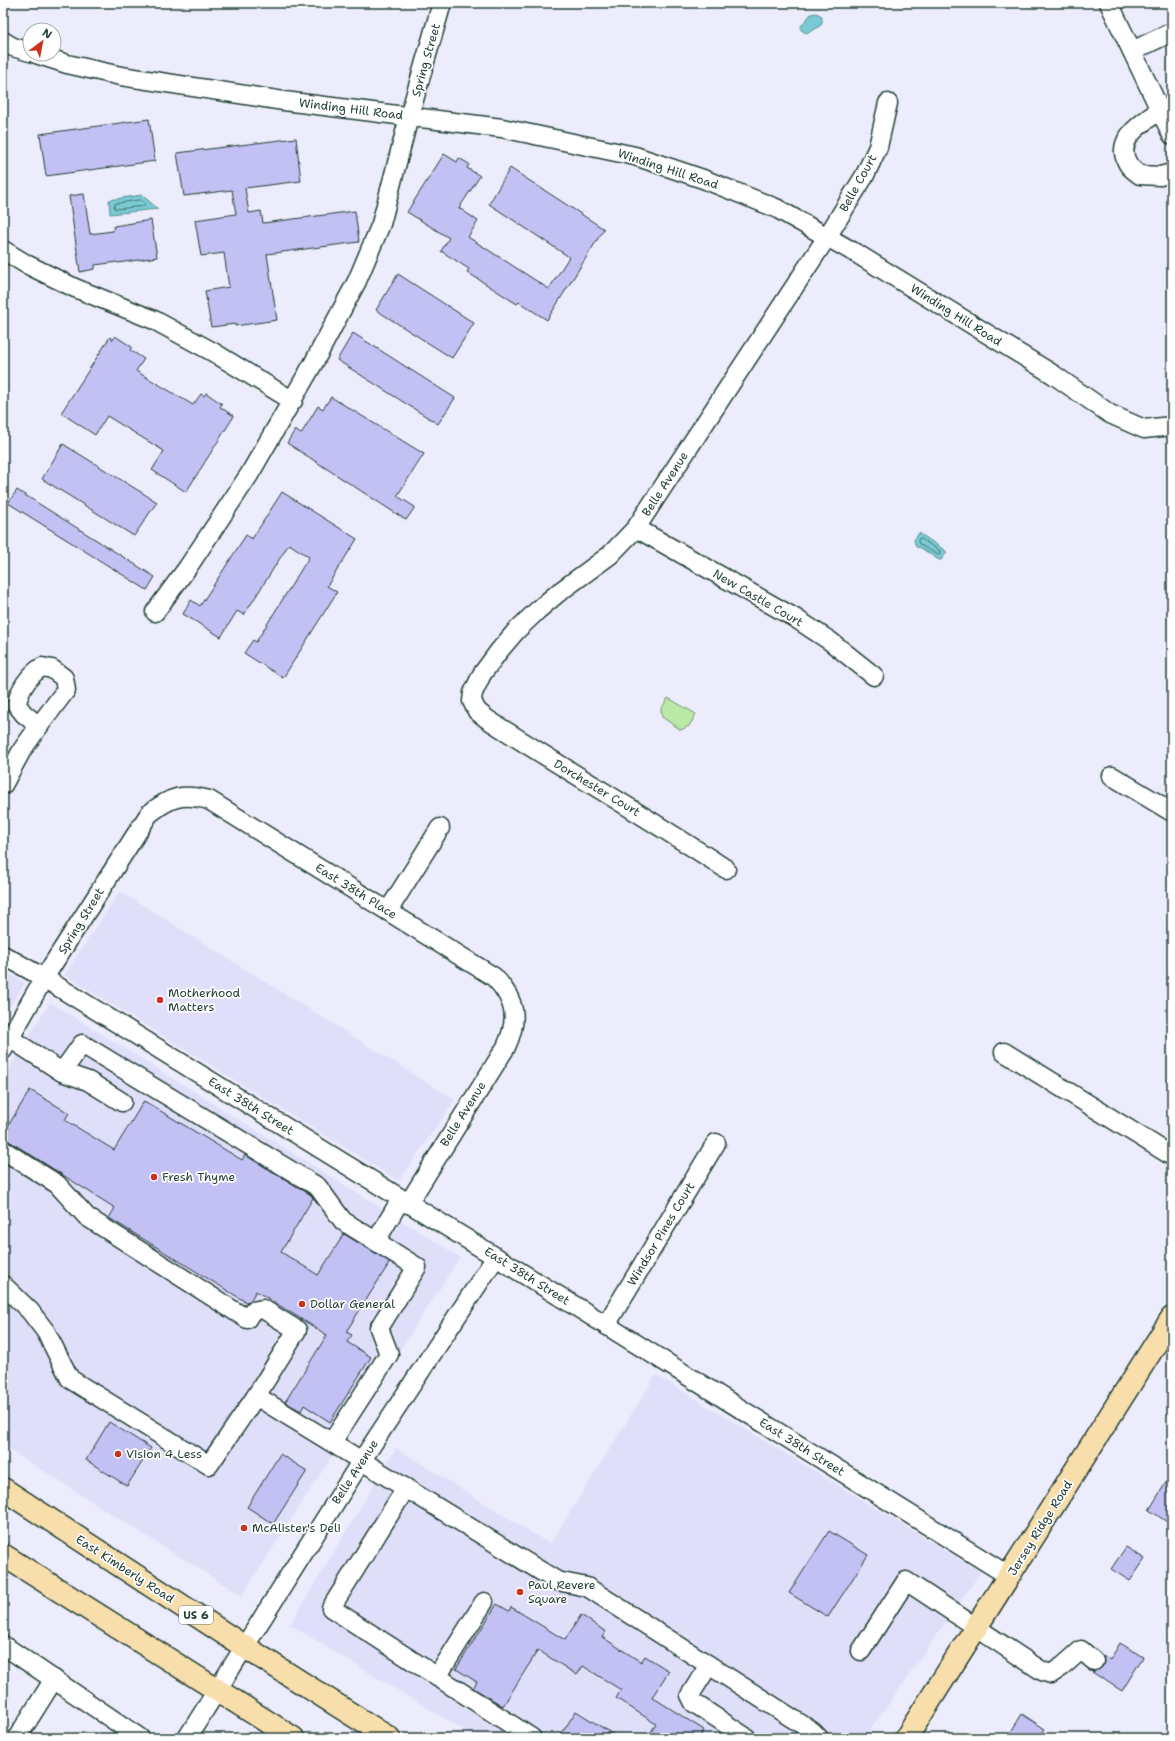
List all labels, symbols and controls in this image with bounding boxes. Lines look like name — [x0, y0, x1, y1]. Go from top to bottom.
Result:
north arrow — [22, 22, 62, 62]
street label: Spring Street — [408, 22, 444, 98]
text: N — [39, 25, 55, 43]
street label: Winding Hill Road — [298, 95, 404, 123]
street label: Winding Hill Road — [616, 145, 721, 193]
street label: Belle Court — [836, 151, 880, 215]
street label: Winding Hill Road — [907, 280, 1005, 350]
street label: Belle Avenue — [638, 448, 692, 519]
street label: New Castle Court — [710, 566, 806, 630]
street label: Dorchester Court — [551, 756, 643, 820]
street label: East 38th Place — [312, 860, 400, 923]
street label: Spring Street — [54, 885, 108, 957]
place label: Motherhood Matters — [168, 985, 241, 1015]
marker: Motherhood Matters — [155, 995, 165, 1005]
street label: East 38th Street — [205, 1073, 297, 1139]
street label: Belle Avenue — [437, 1078, 489, 1150]
place label: Fresh Thyme — [162, 1169, 235, 1185]
marker: Fresh Thyme — [149, 1172, 159, 1182]
street label: Windsor Pines Court — [624, 1179, 698, 1289]
street label: East 38th Street — [481, 1243, 573, 1309]
place label: Dollar General — [310, 1296, 395, 1312]
marker: Dollar General — [297, 1299, 307, 1309]
street label: East 38th Street — [756, 1414, 848, 1480]
street label: Belle Avenue — [328, 1436, 382, 1507]
place label: Vision 4 Less — [126, 1446, 202, 1462]
marker: Vision 4 Less — [113, 1449, 123, 1459]
street label: Jersey Ridge Road — [1004, 1477, 1076, 1579]
place label: McAlister's Deli — [252, 1520, 341, 1536]
marker: McAlister's Deli — [239, 1523, 249, 1533]
street label: East Kimberly Road — [73, 1531, 178, 1607]
place label: Paul Revere Square — [528, 1577, 596, 1607]
marker: Paul Revere Square — [515, 1587, 525, 1597]
road number: US 6 — [179, 1606, 213, 1624]

